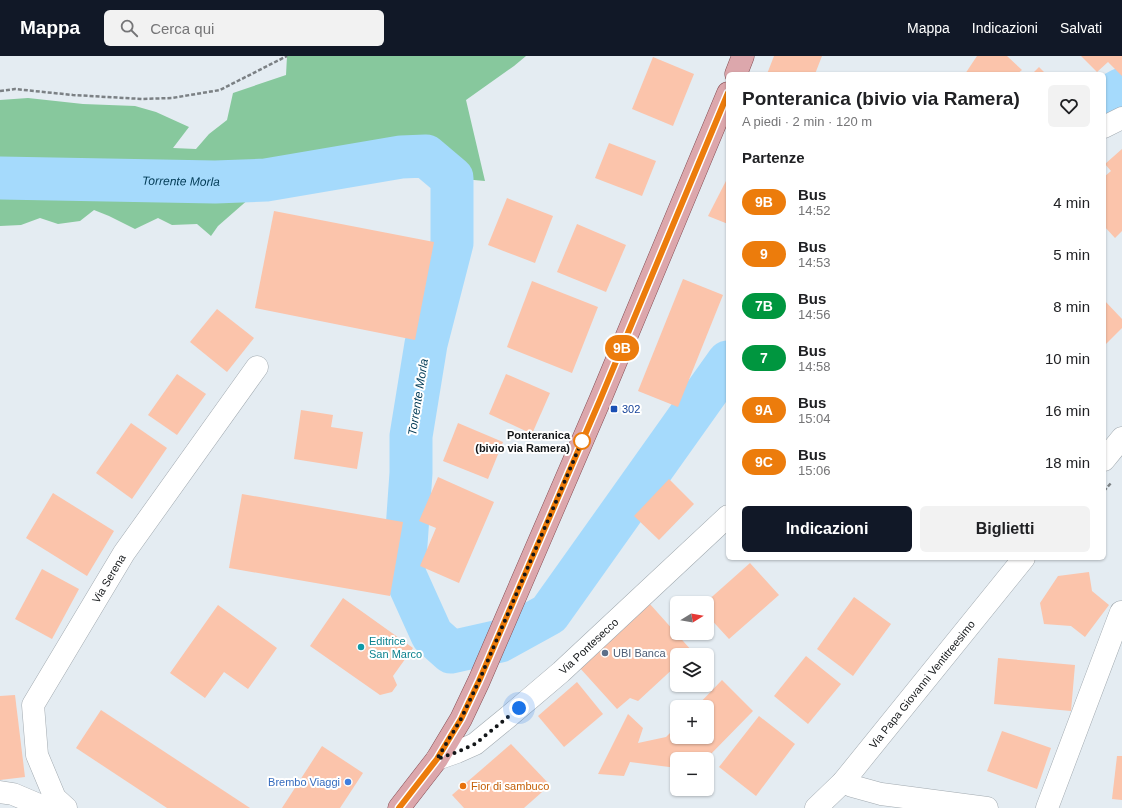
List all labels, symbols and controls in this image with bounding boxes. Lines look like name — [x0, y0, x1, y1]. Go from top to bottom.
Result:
search box — [104, 10, 384, 46]
text: Mappa — [20, 17, 80, 38]
icon: search — [118, 17, 140, 39]
text: Cerca qui — [150, 20, 214, 37]
text: Mappa — [907, 20, 950, 36]
text: Indicazioni — [972, 20, 1038, 36]
text: Salvati — [1060, 20, 1102, 36]
button: heart — [1048, 85, 1090, 127]
text: Ponteranica (bivio via Ramera) — [742, 88, 1020, 109]
text: A piedi · 2 min · 120 m — [742, 114, 872, 129]
text: Partenze — [742, 149, 805, 166]
water label: Torrente Morla — [142, 174, 220, 189]
text: Bus — [798, 186, 826, 203]
text: 9B — [755, 194, 773, 210]
text: 4 min — [1053, 194, 1090, 211]
text: 14:52 — [798, 203, 831, 218]
text: Bus — [798, 238, 826, 255]
text: 9 — [760, 246, 768, 262]
text: 5 min — [1053, 246, 1090, 263]
text: 14:53 — [798, 255, 831, 270]
text: Bus — [798, 290, 826, 307]
text: 7B — [755, 298, 773, 314]
text: 8 min — [1053, 298, 1090, 315]
text: 14:56 — [798, 307, 831, 322]
line badge: 9B — [604, 335, 640, 361]
text: 9B — [613, 340, 631, 356]
text: Bus — [798, 342, 826, 359]
text: 7 — [760, 350, 768, 366]
text: 10 min — [1045, 350, 1090, 367]
water label: Torrente Morla — [405, 357, 431, 436]
text: 14:58 — [798, 359, 831, 374]
text: Bus — [798, 394, 826, 411]
text: 9A — [755, 402, 773, 418]
text: 16 min — [1045, 402, 1090, 419]
place label: 302 — [622, 403, 640, 415]
marker: 302 — [609, 404, 619, 414]
text: 15:04 — [798, 411, 831, 426]
place label: Ponteranica (bivio via Ramera) — [475, 429, 571, 454]
marker: Ponteranica (bivio via Ramera) — [573, 432, 591, 450]
text: Bus — [798, 446, 826, 463]
text: 9C — [755, 454, 773, 470]
text: 18 min — [1045, 454, 1090, 471]
text: 15:06 — [798, 463, 831, 478]
button: Indicazioni — [742, 506, 912, 552]
button: Biglietti — [920, 506, 1090, 552]
street label: Via Serena — [90, 551, 128, 605]
north arrow — [670, 596, 714, 640]
map controls — [670, 596, 714, 796]
street label: Via Pontesecco — [557, 616, 621, 677]
street label: Via Papa Giovanni Ventitreesimo — [867, 618, 977, 751]
place label: Editrice San Marco — [369, 635, 422, 660]
marker: Editrice San Marco — [356, 642, 366, 652]
place label: UBI Banca — [613, 647, 666, 659]
marker: UBI Banca — [600, 648, 610, 658]
button: layers — [670, 648, 714, 692]
your location — [509, 698, 529, 718]
button: + — [670, 700, 714, 744]
button: − — [670, 752, 714, 796]
place label: Brembo Viaggi — [268, 776, 340, 788]
marker: Brembo Viaggi — [343, 777, 353, 787]
place label: Fior di sambuco — [471, 780, 549, 792]
marker: Fior di sambuco — [458, 781, 468, 791]

